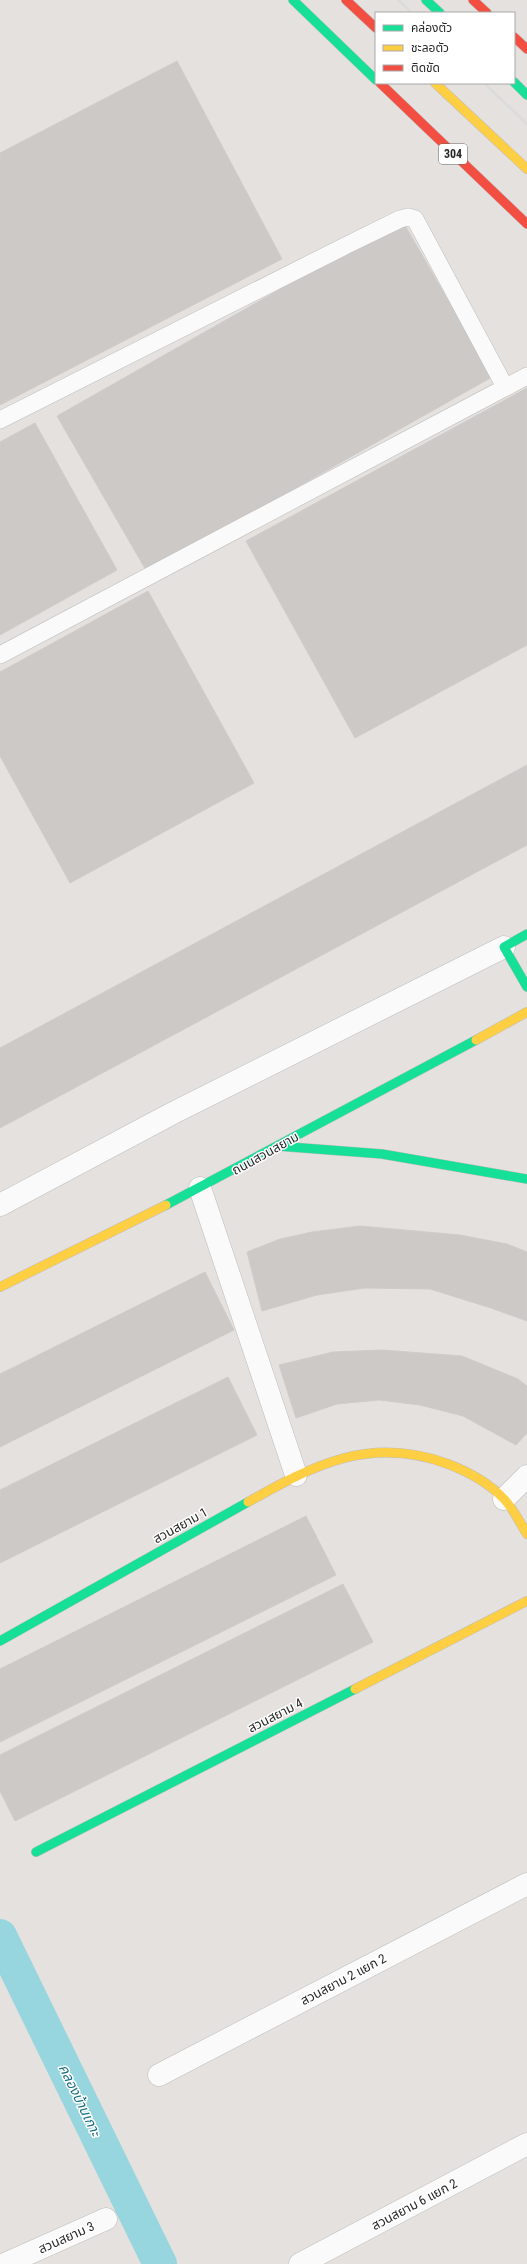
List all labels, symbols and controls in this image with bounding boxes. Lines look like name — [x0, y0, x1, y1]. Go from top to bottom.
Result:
legend — [375, 12, 515, 84]
text: คล่องตัว — [411, 21, 452, 35]
text: ชะลอตัว — [411, 41, 449, 55]
text: ติดขัด — [411, 61, 440, 75]
road number: 304 — [439, 144, 467, 164]
street label: ถนนสวนสยาม — [229, 1129, 301, 1178]
street label: สวนสยาม 1 — [151, 1504, 210, 1546]
street label: สวนสยาม 4 — [245, 1695, 306, 1736]
street label: สวนสยาม 2 แยก 2 — [298, 1951, 388, 2008]
water label: คลองบ้านเกาะ — [56, 2062, 105, 2140]
street label: สวนสยาม 6 แยก 2 — [369, 2176, 459, 2233]
street label: สวนสยาม 3 — [36, 2218, 96, 2256]

